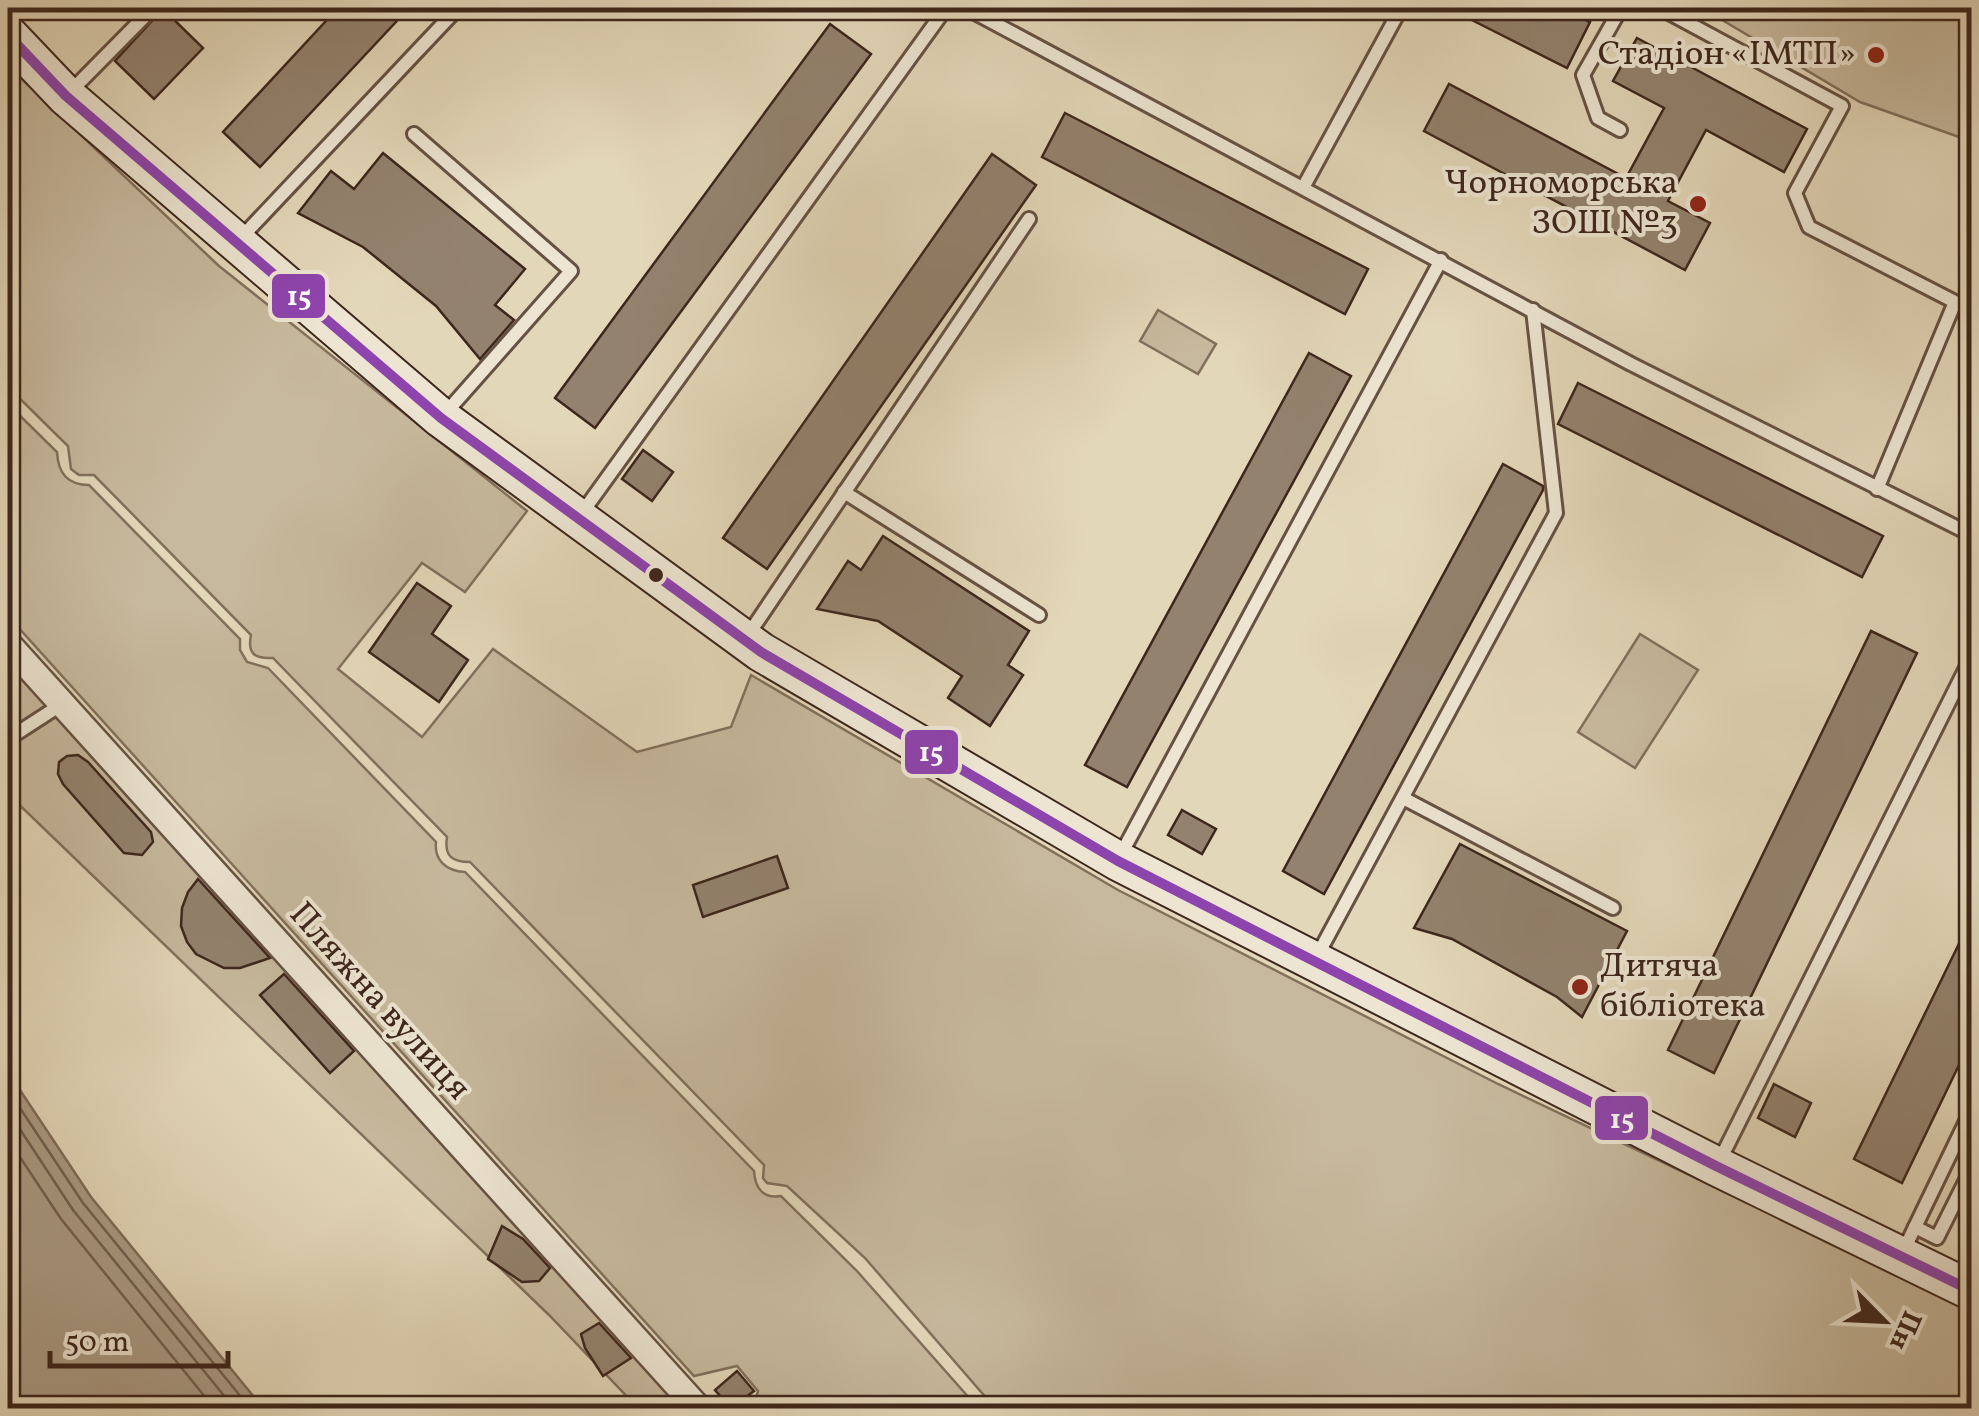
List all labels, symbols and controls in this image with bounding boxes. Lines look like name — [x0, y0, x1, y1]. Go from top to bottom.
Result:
place label: Стадіон «ІМТП» — [1598, 31, 1856, 79]
marker: Стадіон «ІМТП» — [1865, 44, 1887, 66]
place label: Чорноморська ЗОШ №3 — [1444, 160, 1678, 248]
marker: Чорноморська ЗОШ №3 — [1687, 193, 1709, 215]
line badge: 15 — [270, 272, 327, 320]
text: 15 — [287, 278, 311, 317]
unlabelled marker — [646, 565, 666, 585]
line badge: 15 — [903, 728, 960, 776]
text: 15 — [919, 734, 943, 773]
street label: Пляжна вулиця — [277, 892, 481, 1112]
place label: Дитяча бібліотека — [1600, 943, 1766, 1031]
marker: Дитяча бібліотека — [1569, 976, 1591, 998]
line badge: 15 — [1593, 1094, 1650, 1142]
text: 15 — [1610, 1101, 1634, 1140]
north arrow — [1834, 1271, 1934, 1371]
text: Пн — [1879, 1304, 1930, 1356]
scale bar — [50, 1306, 228, 1368]
text: 50 m — [65, 1322, 129, 1364]

